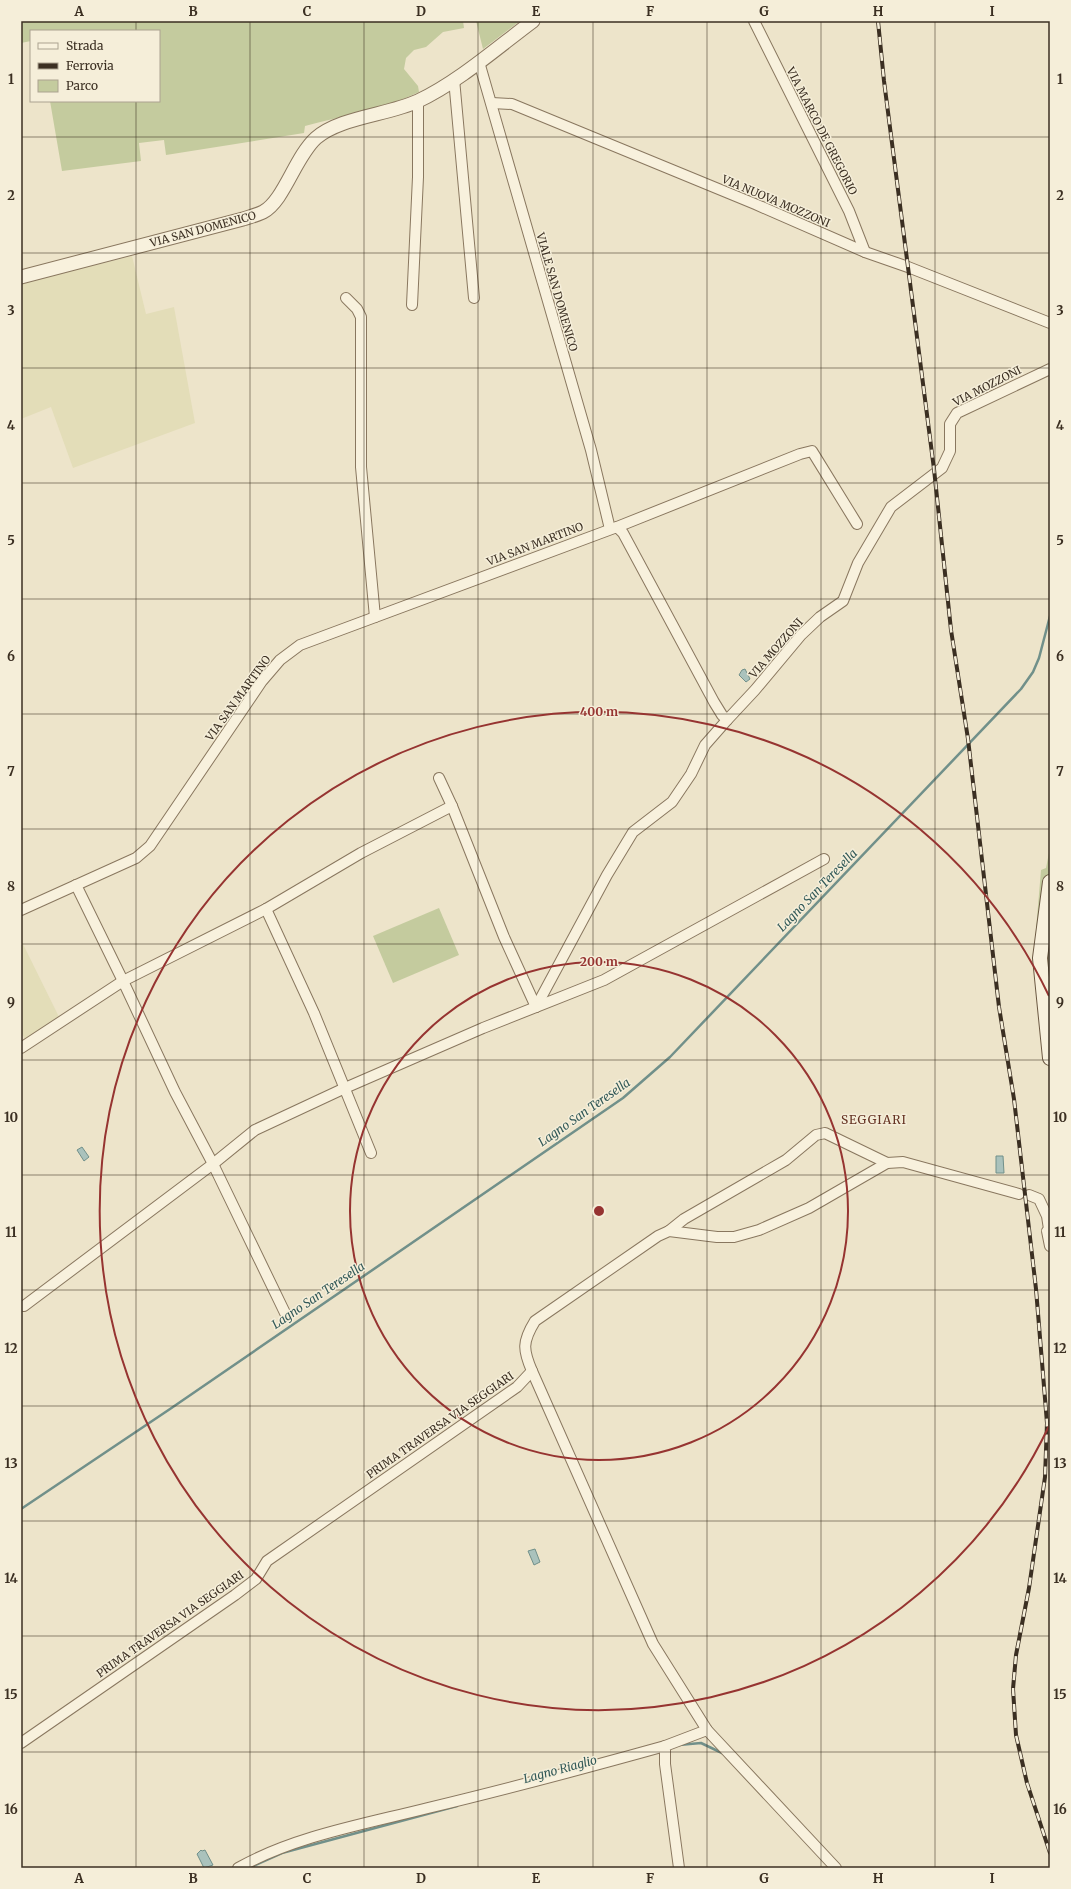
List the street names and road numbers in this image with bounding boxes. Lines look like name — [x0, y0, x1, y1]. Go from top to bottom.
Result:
street label: VIA MARCO DE GREGORIO — [783, 64, 860, 197]
street label: VIA NUOVA MOZZONI — [719, 171, 832, 230]
street label: VIA SAN DOMENICO — [148, 208, 258, 250]
street label: VIALE SAN DOMENICO — [533, 230, 581, 353]
street label: VIA MOZZONI — [950, 363, 1024, 410]
street label: VIA SAN MARTINO — [484, 519, 585, 569]
street label: VIA MOZZONI — [745, 615, 806, 682]
street label: VIA SAN MARTINO — [202, 653, 274, 744]
street label: PRIMA TRAVERSA VIA SEGGIARI — [364, 1369, 516, 1481]
street label: PRIMA TRAVERSA VIA SEGGIARI — [94, 1568, 246, 1680]

